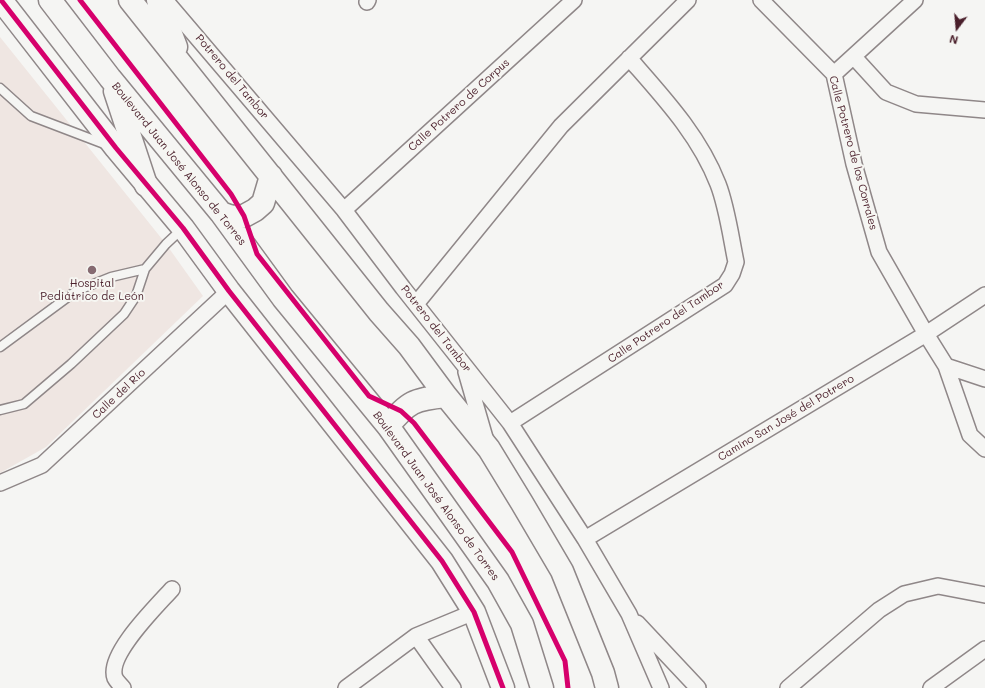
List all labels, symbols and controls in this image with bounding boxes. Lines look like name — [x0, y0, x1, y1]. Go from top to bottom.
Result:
north arrow — [937, 8, 977, 48]
street label: Potrero del Tambor — [193, 32, 271, 122]
text: N — [947, 32, 960, 48]
street label: Calle Potrero de Corpus — [406, 56, 512, 154]
street label: Calle Potrero de los Corrales — [826, 74, 880, 232]
street label: Boulevard Juan José Alonso de Torres — [109, 80, 249, 248]
marker: Hospital Pediátrico de León — [86, 264, 98, 276]
place label: Hospital Pediátrico de León — [40, 277, 144, 303]
street label: Calle Potrero del Tambor — [605, 278, 727, 366]
street label: Potrero del Tambor — [398, 283, 474, 375]
street label: Calle del Río — [90, 366, 148, 422]
street label: Camino San José del Potrero — [716, 372, 856, 464]
street label: Boulevard Juan José Alonso de Torres — [370, 409, 502, 583]

